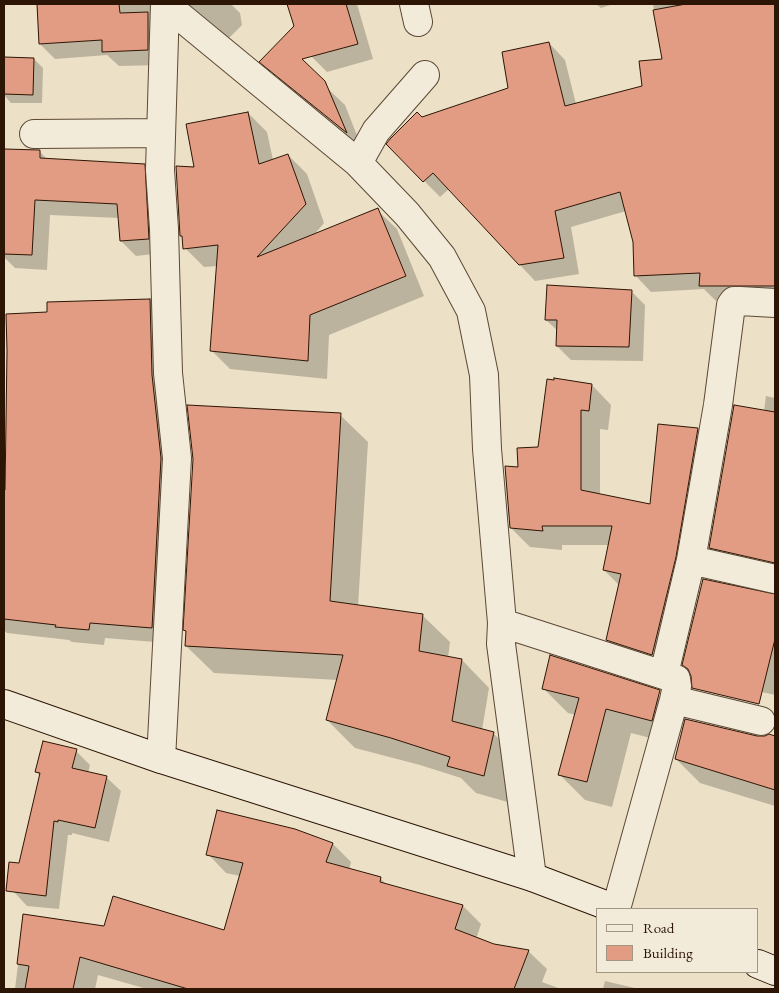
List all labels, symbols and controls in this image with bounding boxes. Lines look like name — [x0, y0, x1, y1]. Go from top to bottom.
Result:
legend — [596, 908, 759, 973]
text: Road — [643, 918, 674, 937]
text: Building — [643, 943, 693, 962]

